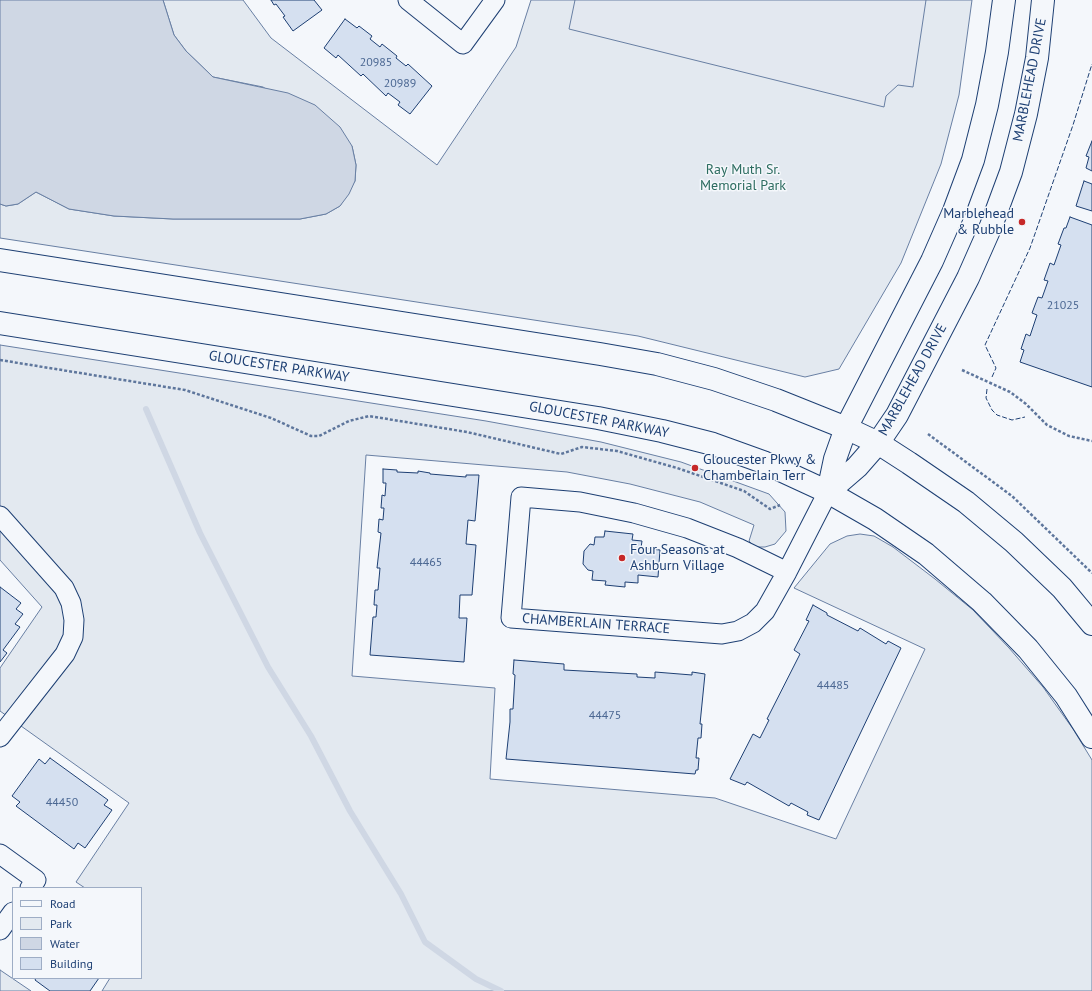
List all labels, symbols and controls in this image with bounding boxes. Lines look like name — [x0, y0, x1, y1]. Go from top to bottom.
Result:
street label: MARBLEHEAD DRIVE — [1010, 17, 1050, 143]
house number: 20985 — [360, 56, 392, 70]
house number: 20989 — [384, 77, 416, 91]
park label: Ray Muth Sr. Memorial Park — [700, 162, 786, 194]
place label: Marblehead & Rubble — [943, 206, 1014, 238]
marker: Marblehead & Rubble — [1017, 217, 1027, 227]
house number: 21025 — [1047, 299, 1079, 313]
street label: MARBLEHEAD DRIVE — [875, 321, 951, 439]
street label: GLOUCESTER PARKWAY — [208, 348, 350, 386]
street label: GLOUCESTER PARKWAY — [528, 398, 670, 442]
place label: Gloucester Pkwy & Chamberlain Terr — [703, 452, 816, 484]
marker: Gloucester Pkwy & Chamberlain Terr — [690, 463, 700, 473]
place label: Four Seasons at Ashburn Village — [630, 542, 725, 574]
marker: Four Seasons at Ashburn Village — [617, 553, 627, 563]
house number: 44465 — [410, 556, 442, 570]
street label: CHAMBERLAIN TERRACE — [521, 610, 671, 638]
house number: 44485 — [817, 679, 849, 693]
house number: 44475 — [589, 709, 621, 723]
house number: 44450 — [46, 796, 78, 810]
legend — [12, 887, 142, 979]
text: Road — [50, 896, 75, 911]
text: Park — [50, 916, 72, 931]
text: Water — [50, 936, 80, 951]
text: Building — [50, 956, 93, 971]

